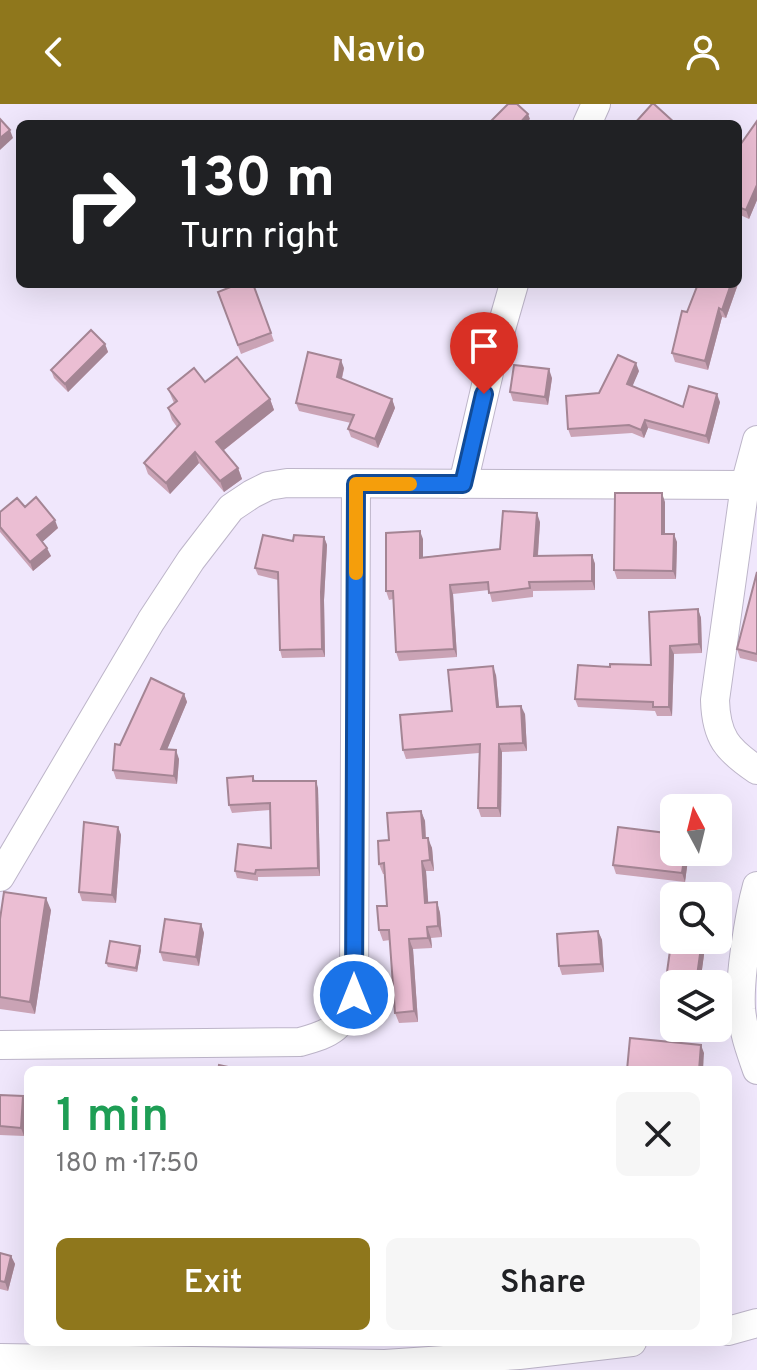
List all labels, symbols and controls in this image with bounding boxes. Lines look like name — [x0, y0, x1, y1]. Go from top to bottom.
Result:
text: Navio — [331, 29, 426, 75]
icon: back — [32, 30, 76, 74]
icon: person — [681, 30, 725, 74]
text: 130 m — [180, 146, 335, 216]
icon: right — [48, 152, 152, 256]
text: Turn right — [180, 215, 339, 261]
pin — [450, 312, 518, 394]
icon: arrive — [462, 324, 506, 368]
north arrow — [660, 794, 732, 866]
map controls — [660, 794, 732, 1042]
button: search — [660, 882, 732, 954]
position arrow — [312, 953, 396, 1037]
button: layers — [660, 970, 732, 1042]
text: 1 min — [56, 1088, 169, 1148]
button: close — [616, 1092, 700, 1176]
text: 180 m · 17:50 — [56, 1148, 199, 1181]
button: Exit — [56, 1238, 370, 1330]
button: Share — [386, 1238, 700, 1330]

